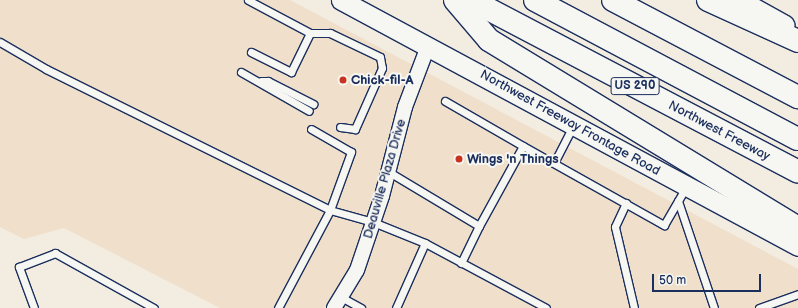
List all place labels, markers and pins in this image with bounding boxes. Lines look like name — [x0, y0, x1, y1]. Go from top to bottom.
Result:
place label: Chick-fil-A — [351, 72, 414, 88]
marker: Chick-fil-A — [338, 75, 348, 85]
place label: Wings 'n Things — [467, 151, 559, 167]
marker: Wings 'n Things — [454, 154, 464, 164]

